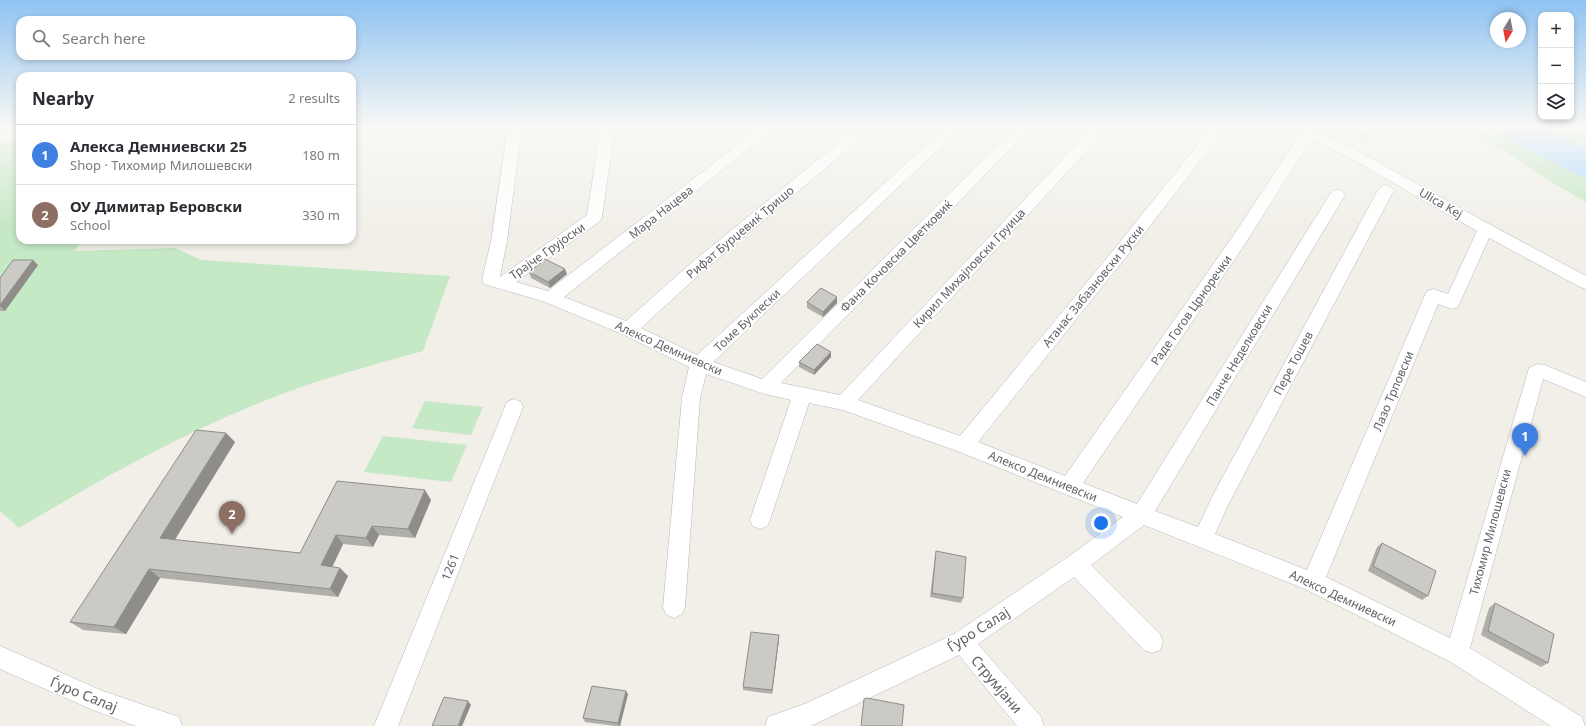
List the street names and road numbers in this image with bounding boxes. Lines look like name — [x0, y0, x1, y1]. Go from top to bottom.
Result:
street label: Мара Нацева — [625, 181, 697, 243]
street label: Рифат Бурџевиќ Тришо — [682, 182, 798, 282]
street label: Ulica Kej — [1416, 184, 1466, 222]
street label: Фана Кочовска Цветковиќ — [836, 196, 956, 316]
street label: Кирил Михајловски Груица — [909, 204, 1029, 332]
street label: Трајче Грујоски — [506, 219, 588, 283]
street label: Атанас Забазновски Руски — [1038, 221, 1148, 351]
street label: Раде Гогов Црноречки — [1146, 252, 1236, 368]
street label: Томе Буклески — [710, 285, 784, 355]
street label: Панче Неделковски — [1202, 301, 1276, 409]
street label: Алексо Демниевски — [613, 317, 725, 379]
street label: Пере Тошев — [1269, 328, 1317, 398]
street label: Лазо Трповски — [1368, 348, 1418, 434]
street label: Алексо Демниевски — [986, 446, 1100, 506]
street label: Тихомир Милошевски — [1465, 467, 1515, 597]
street label: 1261 — [437, 551, 463, 583]
street label: Алексо Демниевски — [1287, 566, 1399, 630]
street label: Ѓуро Салај — [943, 602, 1013, 656]
street label: Струмјани — [967, 651, 1027, 717]
street label: Ѓуро Салај — [48, 672, 120, 716]

